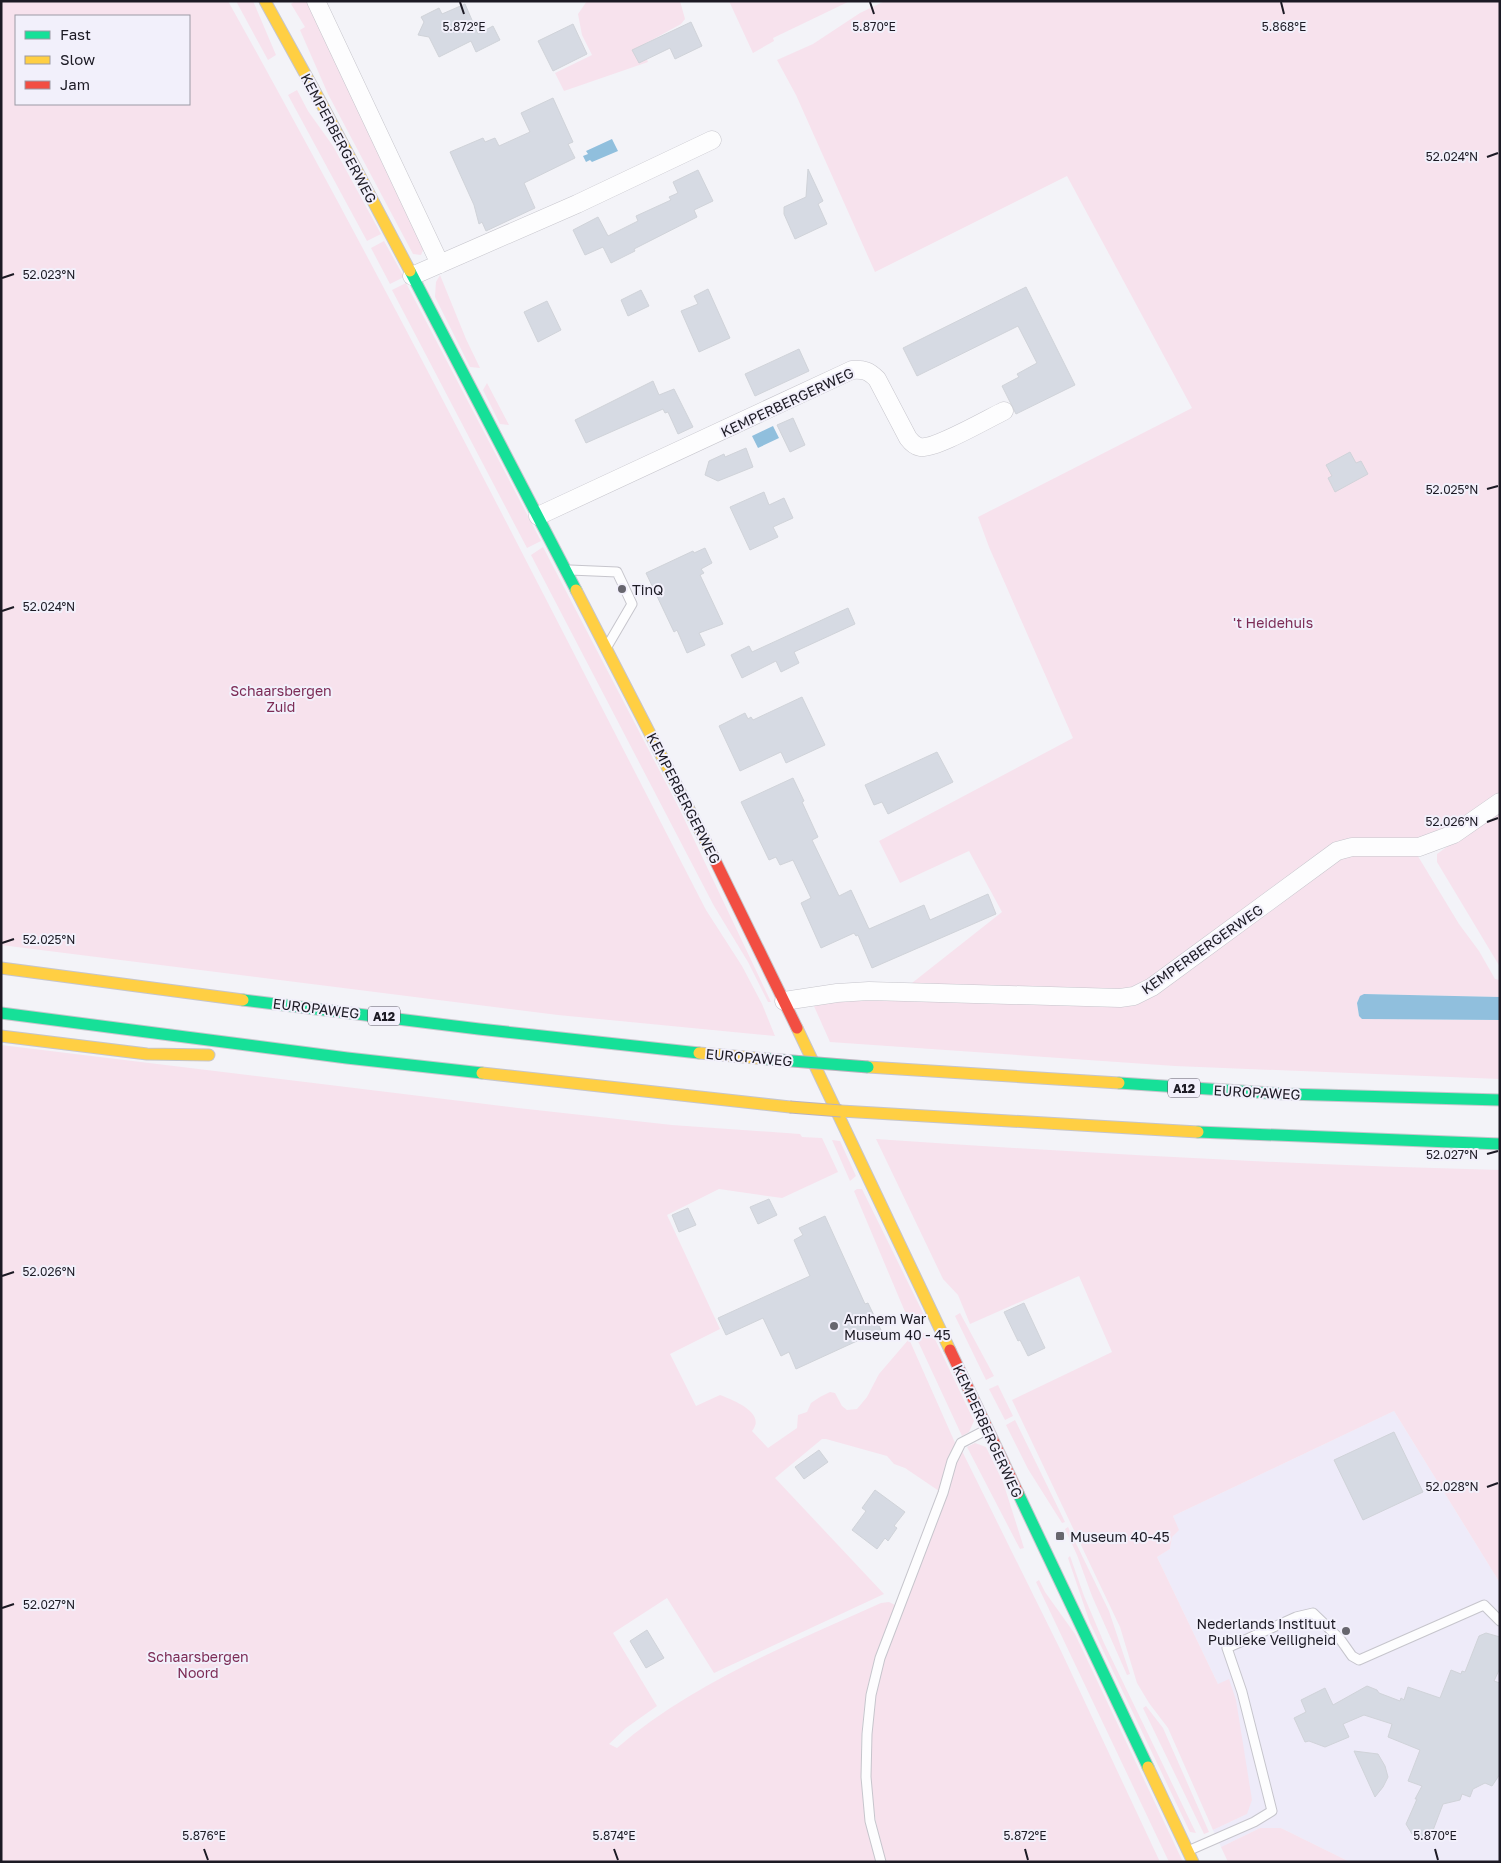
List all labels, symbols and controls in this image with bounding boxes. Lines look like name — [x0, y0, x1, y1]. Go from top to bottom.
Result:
legend — [15, 15, 190, 105]
text: 5.872°E — [442, 19, 486, 34]
text: 5.870°E — [852, 19, 896, 34]
text: 5.868°E — [1262, 19, 1306, 34]
text: Fast — [60, 25, 91, 43]
text: Slow — [60, 50, 95, 68]
street label: KEMPERBERGERWEG — [298, 70, 381, 206]
text: Jam — [60, 75, 90, 93]
text: 52.024°N — [1426, 149, 1478, 164]
text: 52.023°N — [23, 267, 75, 282]
street label: KEMPERBERGERWEG — [718, 364, 856, 440]
text: 52.025°N — [1426, 482, 1478, 497]
place label: TinQ — [632, 581, 663, 598]
marker: TinQ — [616, 583, 628, 595]
text: 52.024°N — [23, 599, 75, 614]
park label: 't Heidehuis — [1233, 614, 1313, 631]
park label: Schaarsbergen Zuid — [230, 682, 332, 715]
street label: KEMPERBERGERWEG — [644, 730, 724, 866]
text: 52.026°N — [1426, 814, 1478, 829]
street label: KEMPERBERGERWEG — [1138, 900, 1266, 997]
text: 52.025°N — [23, 932, 75, 947]
street label: EUROPAWEG — [272, 994, 360, 1022]
road number: A12 — [368, 1006, 400, 1026]
street label: EUROPAWEG — [705, 1045, 793, 1069]
road number: A12 — [1168, 1078, 1200, 1098]
street label: EUROPAWEG — [1213, 1081, 1301, 1103]
text: 52.027°N — [1426, 1147, 1478, 1162]
text: 52.026°N — [23, 1264, 75, 1279]
place label: Arnhem War Museum 40 - 45 — [844, 1310, 951, 1343]
marker: Arnhem War Museum 40 - 45 — [828, 1320, 840, 1332]
street label: KEMPERBERGERWEG — [950, 1362, 1026, 1500]
text: 52.028°N — [1425, 1479, 1479, 1494]
place label: Museum 40-45 — [1070, 1528, 1170, 1545]
marker: Museum 40-45 — [1054, 1530, 1066, 1542]
text: 52.027°N — [23, 1597, 75, 1612]
place label: Nederlands Instituut Publieke Veiligheid — [1197, 1615, 1336, 1648]
marker: Nederlands Instituut Publieke Veiligheid — [1340, 1625, 1352, 1637]
park label: Schaarsbergen Noord — [147, 1648, 249, 1681]
text: 5.876°E — [182, 1828, 226, 1843]
text: 5.874°E — [593, 1828, 635, 1843]
text: 5.872°E — [1003, 1828, 1047, 1843]
text: 5.870°E — [1413, 1828, 1457, 1843]

